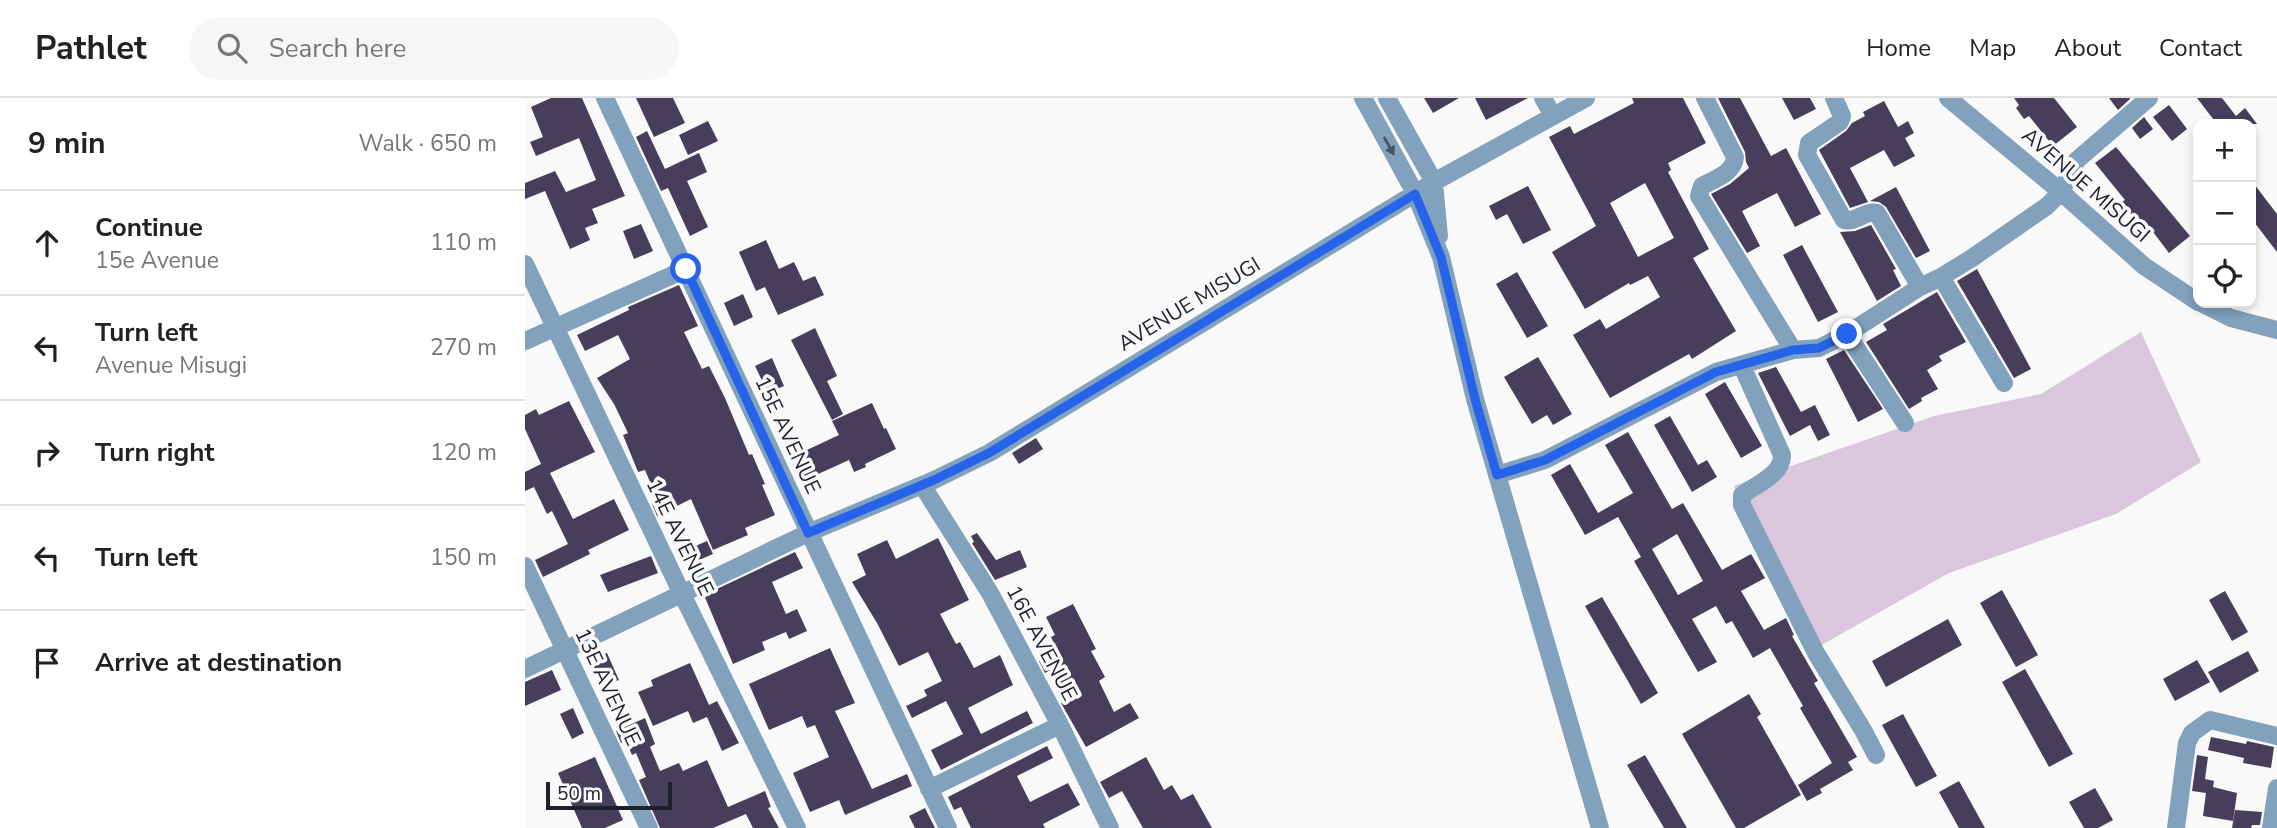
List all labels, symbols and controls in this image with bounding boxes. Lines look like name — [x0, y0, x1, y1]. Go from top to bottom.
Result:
search box — [189, 17, 679, 80]
text: Pathlet — [35, 26, 147, 71]
icon: search — [213, 29, 251, 67]
text: Search here — [269, 31, 406, 66]
text: Home — [1866, 32, 1931, 64]
text: Map — [1969, 32, 2016, 64]
text: About — [2054, 32, 2121, 64]
text: Contact — [2159, 32, 2242, 64]
map controls — [2193, 119, 2256, 308]
button: + — [2193, 119, 2256, 182]
street label: AVENUE MISUGI — [2016, 121, 2156, 249]
text: 9 min — [28, 123, 106, 164]
text: Walk · 650 m — [358, 128, 497, 159]
one-way arrow — [1383, 136, 1395, 155]
button: − — [2193, 182, 2256, 245]
text: Continue — [95, 210, 203, 245]
icon: ahead — [28, 224, 66, 262]
text: 110 m — [430, 227, 497, 258]
text: 15e Avenue — [95, 245, 219, 276]
button: locate — [2193, 245, 2256, 308]
street label: AVENUE MISUGI — [1113, 250, 1265, 358]
route start — [670, 253, 701, 284]
text: Turn left — [95, 315, 198, 350]
route end — [1831, 318, 1862, 349]
icon: left — [28, 329, 66, 367]
text: 270 m — [430, 332, 497, 363]
text: Avenue Misugi — [95, 350, 247, 381]
street label: 15E AVENUE — [749, 372, 827, 498]
icon: right — [28, 434, 66, 472]
text: Turn right — [95, 435, 214, 470]
text: 120 m — [430, 437, 497, 468]
street label: 14E AVENUE — [640, 474, 720, 600]
icon: left — [28, 539, 66, 577]
text: Turn left — [95, 540, 198, 575]
text: 150 m — [430, 542, 497, 573]
street label: 16E AVENUE — [1000, 580, 1084, 706]
street label: 13E AVENUE — [569, 624, 647, 750]
icon: arrive — [28, 644, 66, 682]
text: Arrive at destination — [95, 645, 342, 680]
scale bar — [546, 779, 672, 811]
text: 50 m — [557, 781, 601, 807]

